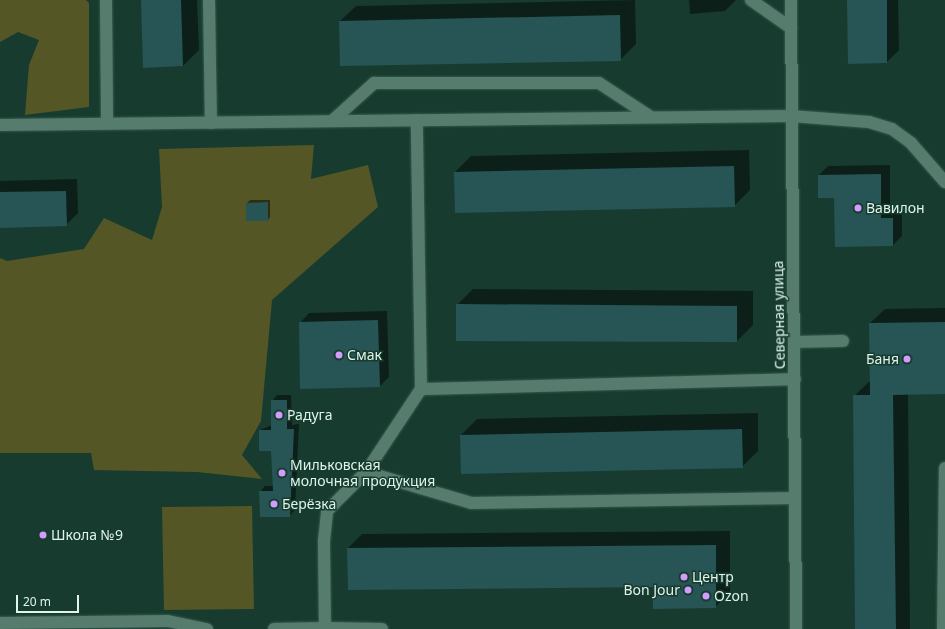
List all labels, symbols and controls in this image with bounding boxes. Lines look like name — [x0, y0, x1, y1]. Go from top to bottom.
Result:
place label: Вавилон — [866, 200, 925, 216]
marker: Вавилон — [853, 203, 863, 213]
street label: Северная улица — [770, 261, 788, 369]
place label: Смак — [347, 347, 382, 363]
marker: Смак — [334, 350, 344, 360]
place label: Баня — [866, 351, 899, 367]
marker: Баня — [902, 354, 912, 364]
place label: Радуга — [287, 407, 332, 423]
marker: Радуга — [274, 410, 284, 420]
place label: Мильковская молочная продукция — [290, 457, 435, 490]
marker: Мильковская молочная продукция — [277, 468, 287, 478]
place label: Берёзка — [282, 496, 336, 512]
marker: Берёзка — [269, 499, 279, 509]
place label: Школа №9 — [51, 527, 123, 543]
marker: Школа №9 — [38, 530, 48, 540]
place label: Центр — [692, 569, 734, 585]
marker: Центр — [679, 572, 689, 582]
place label: Bon Jour — [623, 582, 680, 598]
marker: Bon Jour — [683, 585, 693, 595]
scale bar — [18, 587, 81, 613]
place label: Ozon — [714, 588, 749, 604]
marker: Ozon — [701, 591, 711, 601]
text: 20 m — [23, 593, 51, 610]

